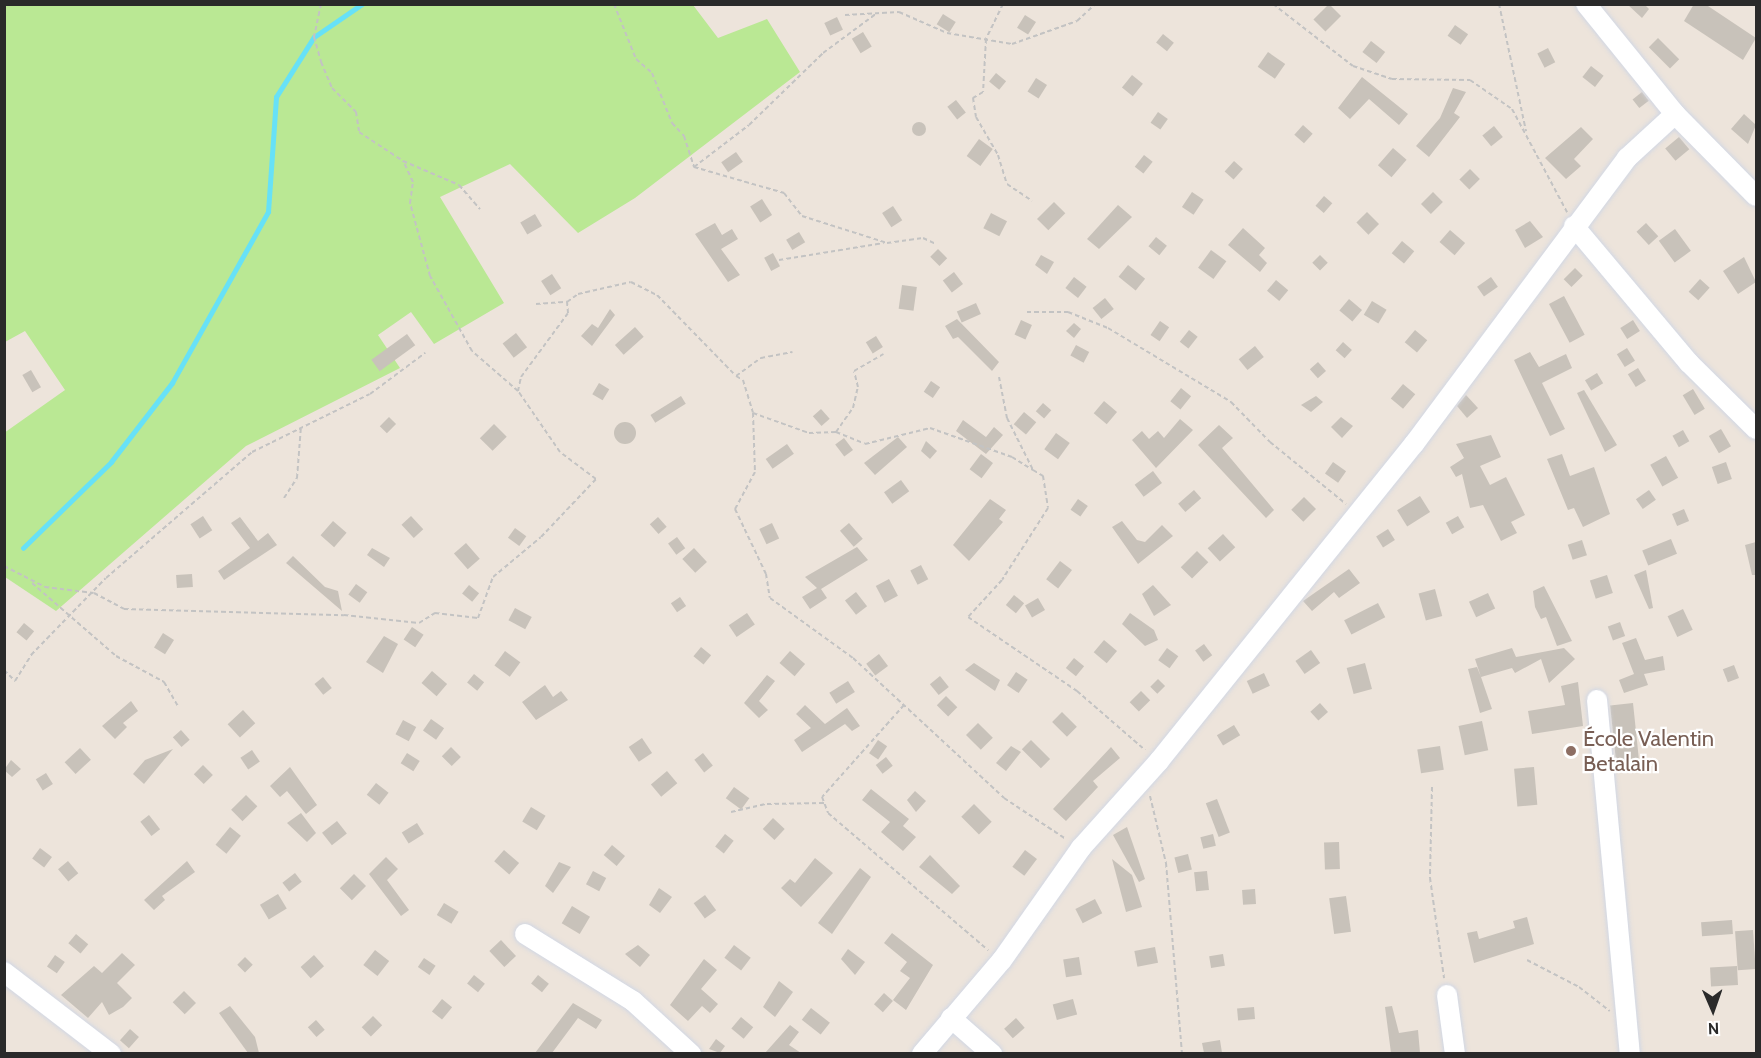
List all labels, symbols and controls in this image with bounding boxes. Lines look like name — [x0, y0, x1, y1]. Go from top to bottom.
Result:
place label: École Valentin Betalain — [1583, 725, 1714, 776]
marker: École Valentin Betalain — [1564, 744, 1578, 758]
north arrow — [1683, 980, 1743, 1040]
text: N — [1708, 1019, 1720, 1038]

